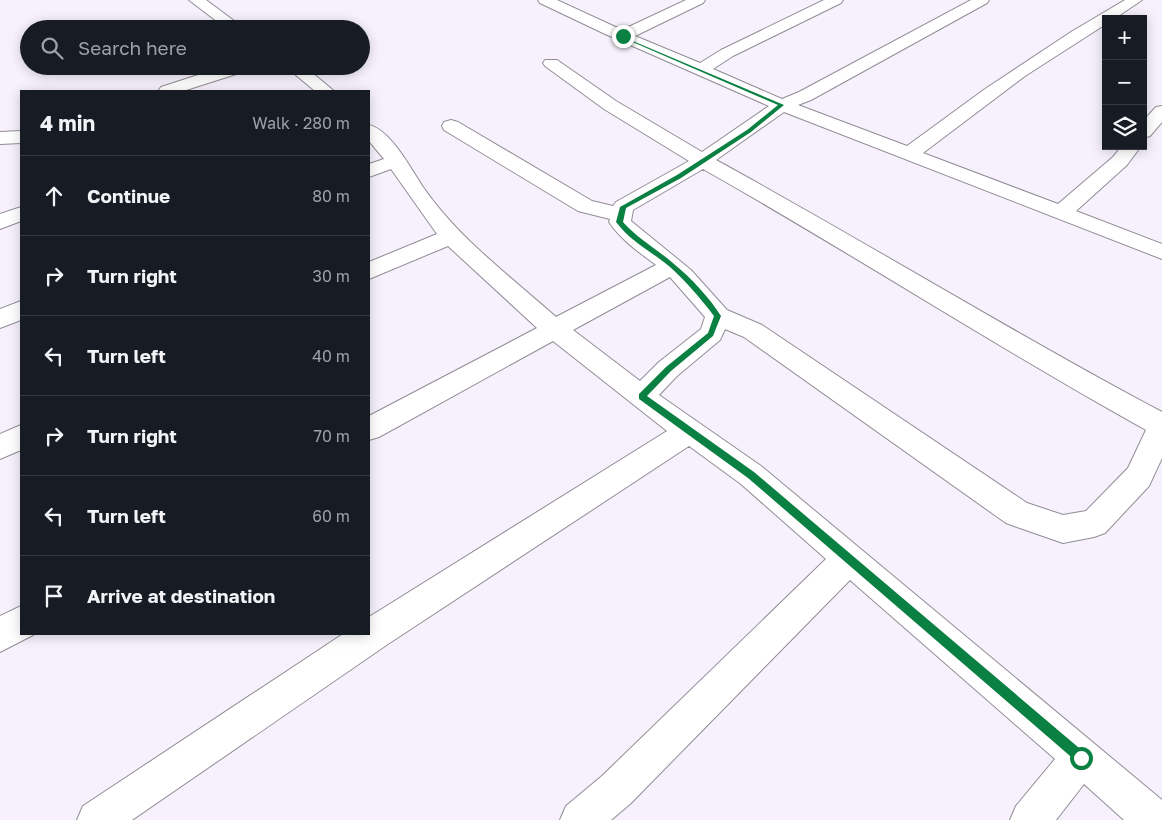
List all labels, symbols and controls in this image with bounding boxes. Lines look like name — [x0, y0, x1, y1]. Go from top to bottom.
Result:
map controls — [1102, 15, 1147, 150]
button: + — [1102, 15, 1147, 60]
search box — [20, 20, 370, 75]
route end — [612, 25, 635, 48]
icon: search — [38, 34, 66, 62]
text: Search here — [78, 36, 187, 59]
button: − — [1102, 60, 1147, 105]
button: layers — [1102, 105, 1147, 150]
text: 4 min — [40, 110, 95, 136]
text: Walk · 280 m — [252, 113, 350, 133]
icon: ahead — [40, 182, 68, 210]
text: Continue — [87, 184, 170, 207]
text: 80 m — [312, 186, 350, 206]
icon: right — [40, 262, 68, 290]
text: Turn right — [87, 264, 177, 287]
text: 30 m — [313, 266, 350, 286]
icon: left — [40, 342, 68, 370]
text: Turn left — [87, 344, 166, 367]
text: 40 m — [312, 346, 350, 366]
icon: right — [40, 422, 68, 450]
text: Turn right — [87, 424, 177, 447]
text: 70 m — [313, 426, 350, 446]
icon: left — [40, 502, 68, 530]
text: Turn left — [87, 504, 166, 527]
text: 60 m — [312, 506, 350, 526]
icon: arrive — [40, 582, 68, 610]
text: Arrive at destination — [87, 584, 275, 607]
route start — [1070, 747, 1093, 770]

